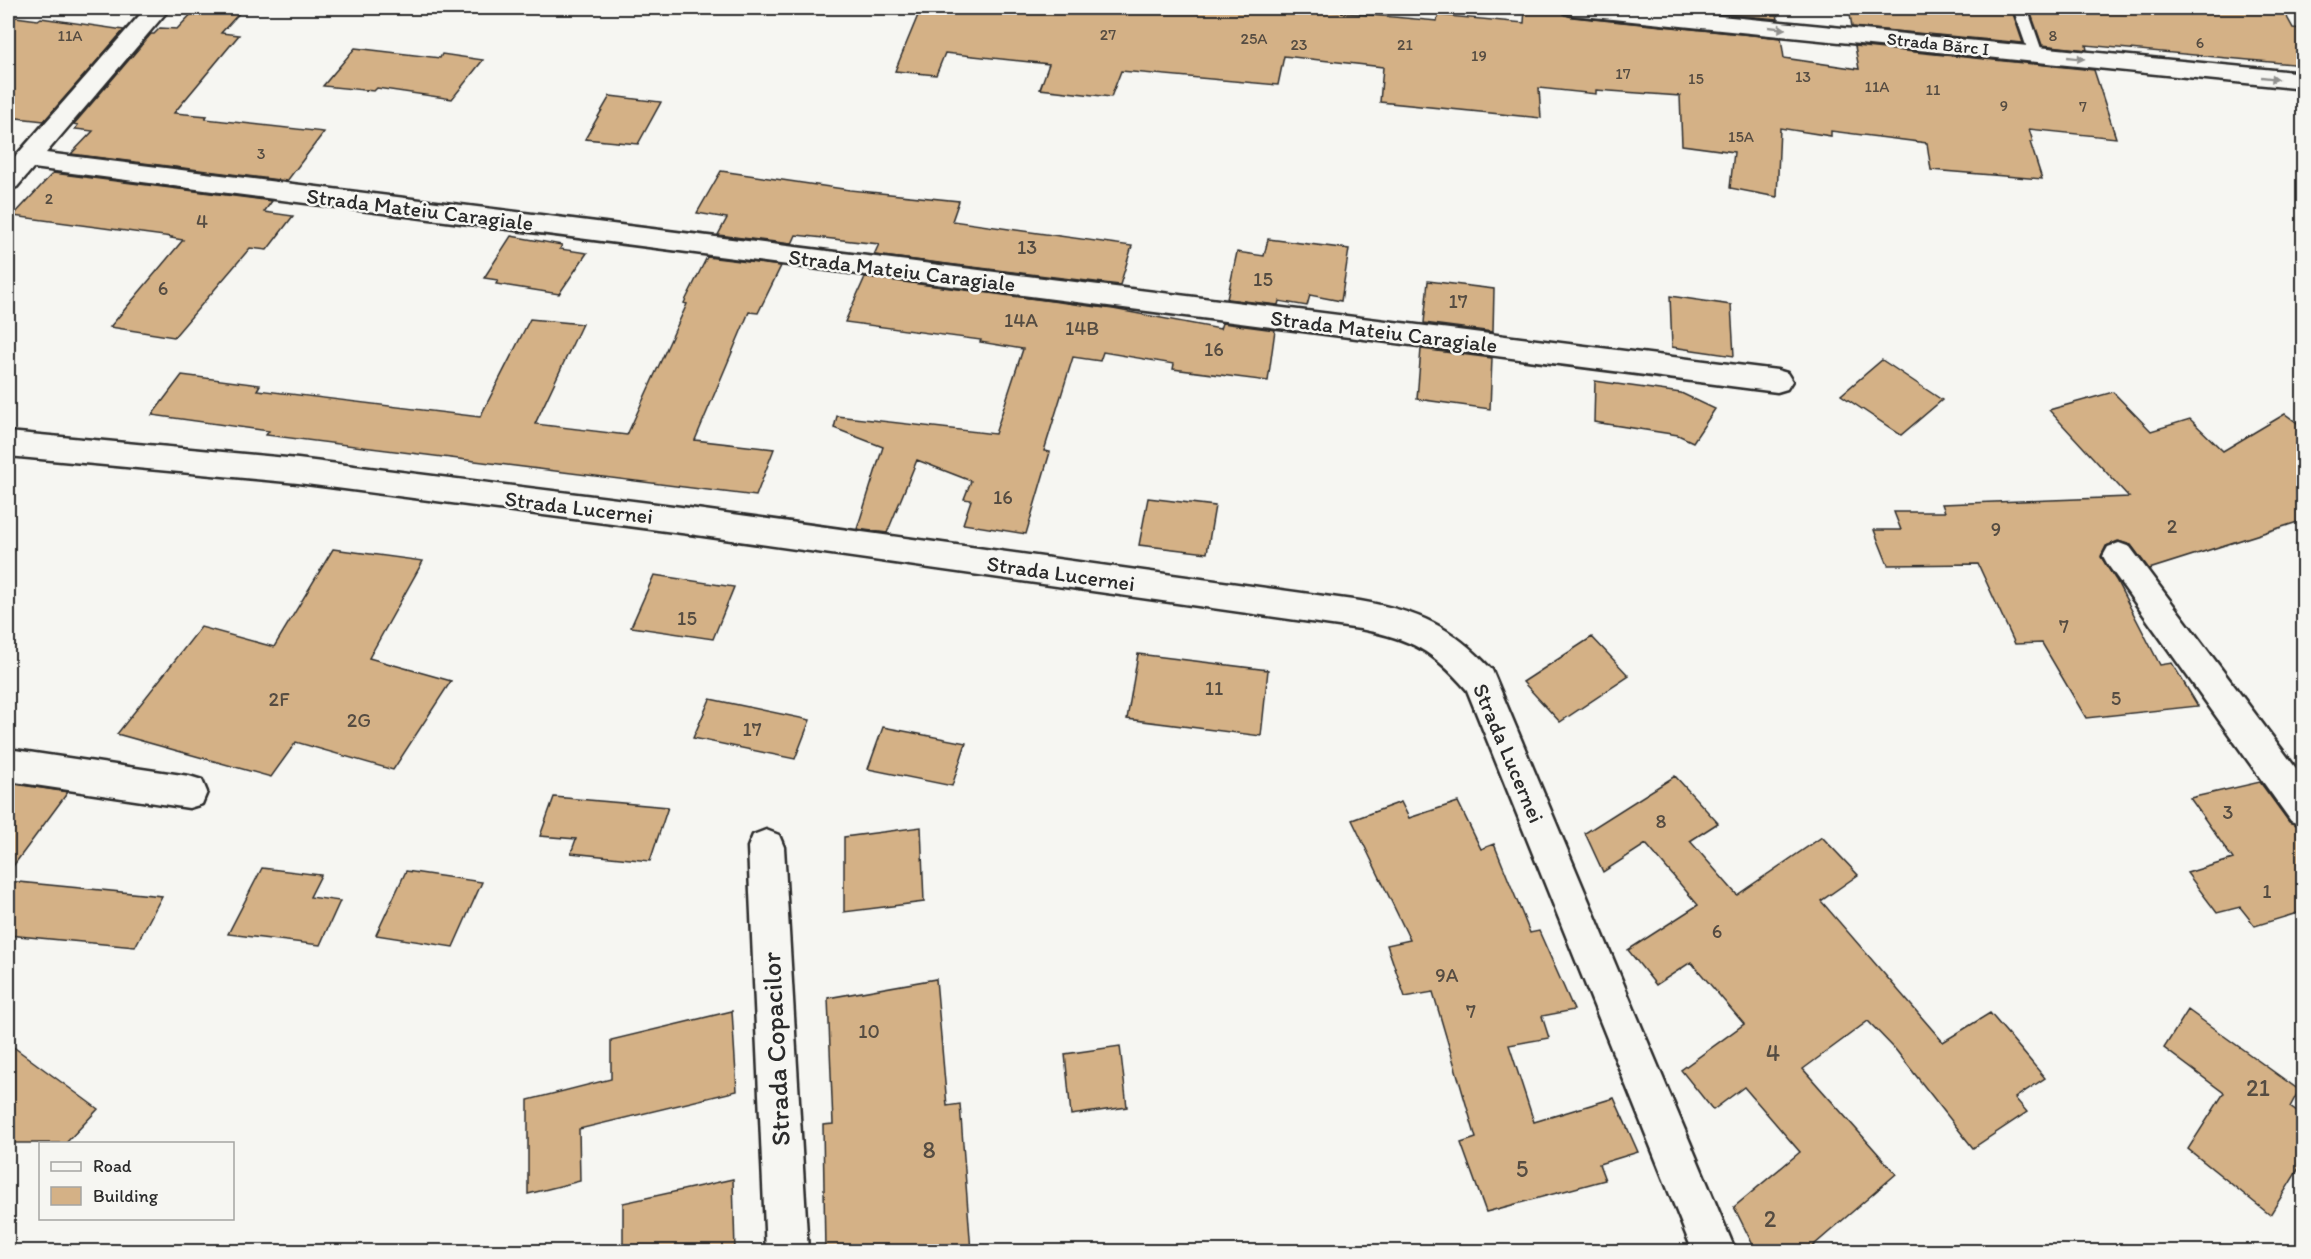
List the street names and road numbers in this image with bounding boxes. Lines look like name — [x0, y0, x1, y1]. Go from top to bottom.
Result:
street label: Strada Bărc I — [1886, 28, 1990, 60]
street label: Strada Mateiu Caragiale — [305, 182, 535, 237]
street label: Strada Mateiu Caragiale — [787, 243, 1017, 298]
street label: Strada Mateiu Caragiale — [1269, 304, 1499, 359]
street label: Strada Lucernei — [503, 485, 655, 530]
street label: Strada Lucernei — [985, 550, 1137, 597]
street label: Strada Lucernei — [1467, 679, 1550, 827]
street label: Strada Copacilor — [754, 951, 797, 1147]

